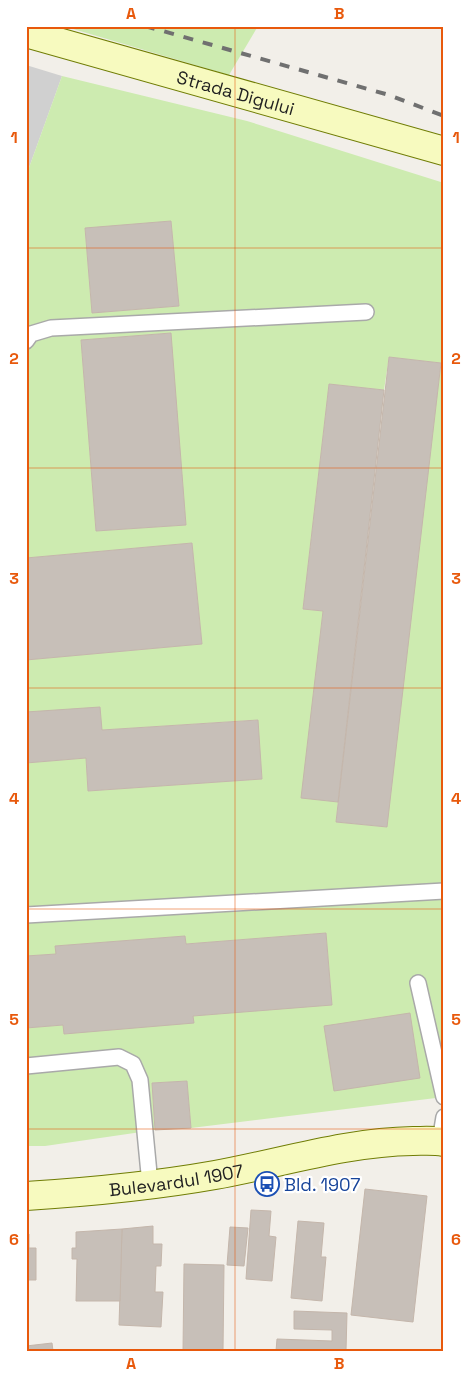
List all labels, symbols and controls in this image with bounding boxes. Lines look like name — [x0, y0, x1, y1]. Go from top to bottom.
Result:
text: A — [126, 3, 136, 24]
text: B — [334, 3, 344, 24]
street label: Strada Digului — [174, 65, 297, 120]
text: 1 — [10, 127, 18, 148]
text: 1 — [452, 127, 460, 148]
text: 2 — [9, 348, 19, 369]
text: 2 — [451, 348, 461, 369]
text: 3 — [9, 568, 19, 589]
text: 3 — [451, 568, 461, 589]
text: 4 — [9, 788, 19, 809]
text: 4 — [451, 788, 461, 809]
text: 5 — [9, 1009, 19, 1030]
text: 5 — [451, 1009, 461, 1030]
street label: Bulevardul 1907 — [108, 1158, 245, 1201]
bus stop icon: Bld. 1907 — [254, 1171, 280, 1197]
place label: Bld. 1907 — [284, 1173, 360, 1196]
text: 6 — [9, 1229, 19, 1250]
text: 6 — [451, 1229, 461, 1250]
text: A — [126, 1353, 136, 1374]
text: B — [334, 1353, 344, 1374]

